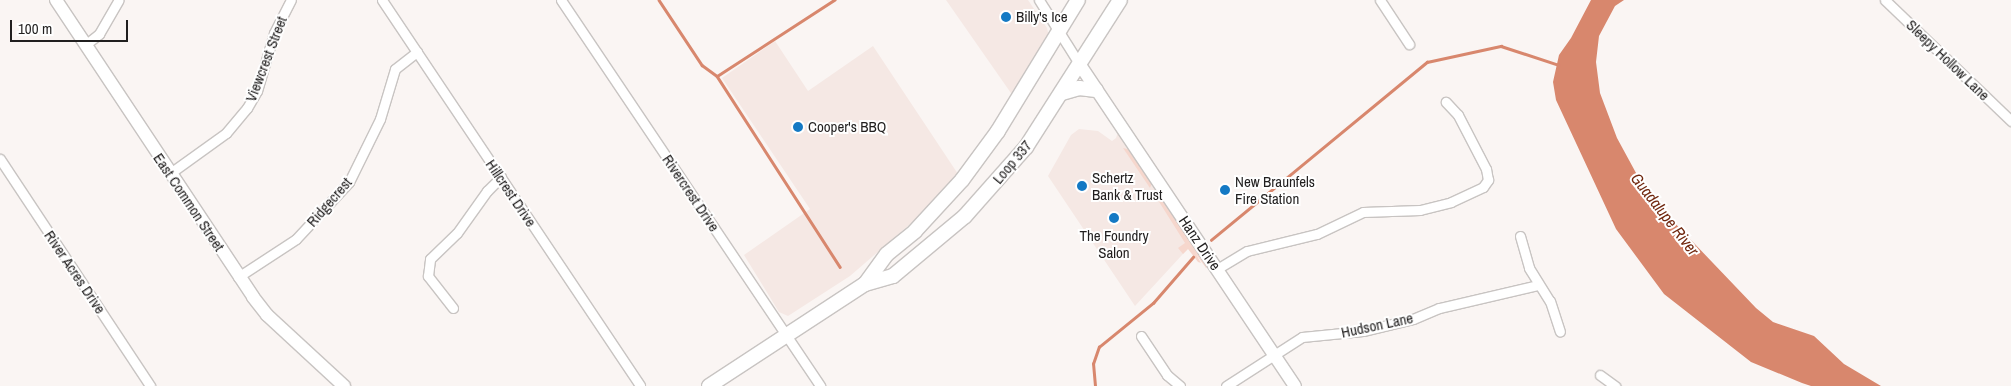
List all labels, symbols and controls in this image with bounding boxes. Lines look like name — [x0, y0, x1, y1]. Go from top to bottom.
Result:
place label: Billy's Ice — [1016, 8, 1068, 26]
scale bar — [12, 10, 130, 42]
marker: Billy's Ice — [1000, 11, 1012, 23]
street label: Viewcrest Street — [241, 14, 291, 104]
street label: Sleepy Hollow Lane — [1903, 16, 1993, 104]
text: 100 m — [18, 18, 52, 39]
place label: Cooper's BBQ — [808, 118, 886, 136]
marker: Cooper's BBQ — [792, 121, 804, 133]
street label: Loop 337 — [989, 137, 1035, 187]
street label: East Common Street — [150, 150, 228, 254]
street label: Rivercrest Drive — [659, 151, 723, 235]
street label: Hillcrest Drive — [482, 156, 540, 230]
place label: Schertz Bank & Trust — [1092, 168, 1163, 203]
water label: Guadalupe River — [1627, 169, 1703, 259]
place label: New Braunfels Fire Station — [1235, 172, 1315, 207]
street label: Ridgecrest — [303, 174, 355, 230]
marker: Schertz Bank & Trust — [1076, 180, 1088, 192]
marker: New Braunfels Fire Station — [1219, 184, 1231, 196]
marker: The Foundry Salon — [1108, 212, 1120, 224]
street label: Hanz Drive — [1175, 212, 1225, 274]
place label: The Foundry Salon — [1079, 226, 1149, 261]
street label: River Acres Drive — [40, 227, 110, 317]
street label: Hudson Lane — [1339, 309, 1415, 341]

